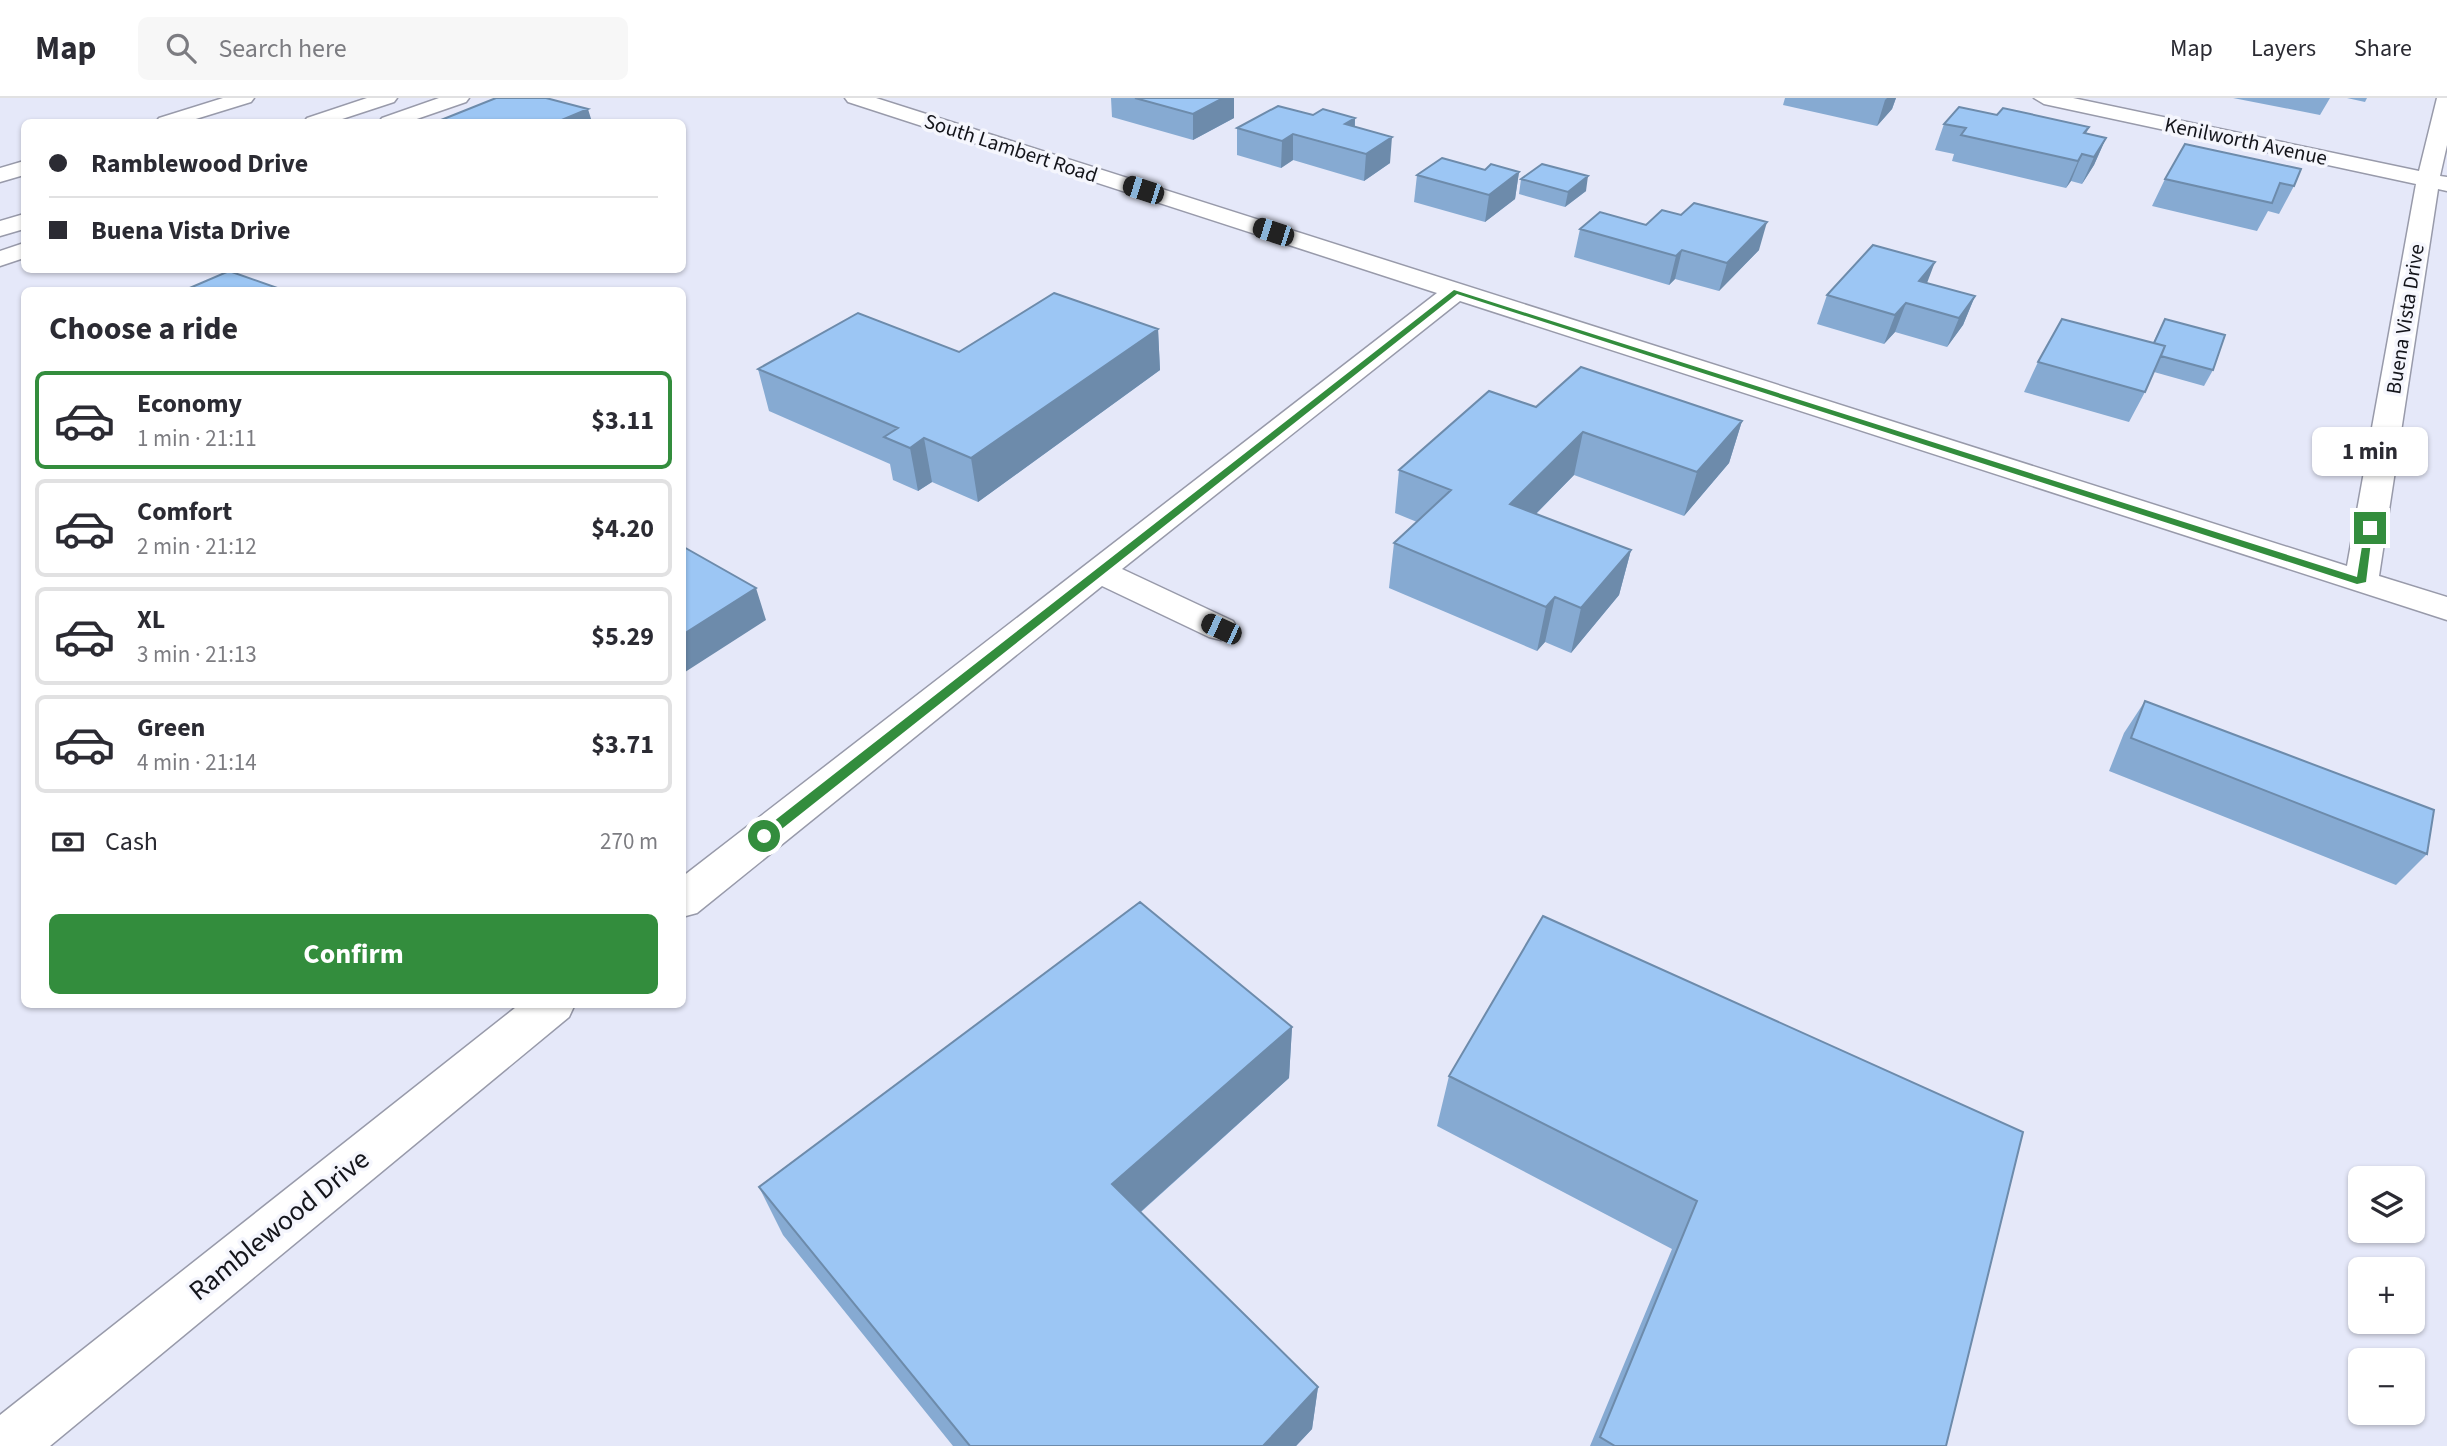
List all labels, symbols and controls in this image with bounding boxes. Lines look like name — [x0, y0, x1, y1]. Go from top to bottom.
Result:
search box — [138, 17, 628, 80]
text: Map — [35, 25, 96, 72]
icon: search — [162, 29, 200, 67]
text: Search here — [218, 30, 347, 67]
text: Map — [2170, 31, 2213, 66]
text: Layers — [2251, 31, 2316, 66]
text: Share — [2354, 31, 2412, 66]
street label: South Lambert Road — [920, 106, 1102, 190]
street label: Kenilworth Avenue — [2162, 109, 2330, 173]
text: Ramblewood Drive — [91, 145, 308, 182]
car — [1120, 174, 1167, 206]
text: Buena Vista Drive — [91, 212, 291, 249]
car — [1250, 216, 1297, 248]
street label: Buena Vista Drive — [2378, 242, 2432, 396]
text: Choose a ride — [49, 306, 238, 352]
text: Economy — [137, 385, 242, 422]
icon: car — [53, 389, 116, 452]
text: $3.11 — [591, 402, 654, 439]
text: 1 min · 21:11 — [137, 422, 257, 455]
callout: 1 min — [2312, 426, 2428, 476]
text: 1 min — [2342, 435, 2398, 468]
text: Comfort — [137, 493, 232, 530]
icon: car — [53, 497, 116, 560]
text: $4.20 — [591, 510, 654, 547]
route end — [2354, 512, 2386, 544]
text: 2 min · 21:12 — [137, 530, 257, 563]
text: XL — [137, 601, 165, 638]
icon: car — [53, 605, 116, 668]
car — [1198, 611, 1245, 647]
text: $5.29 — [591, 618, 654, 655]
text: 3 min · 21:13 — [137, 638, 257, 671]
text: Green — [137, 709, 205, 746]
icon: car — [53, 713, 116, 776]
text: $3.71 — [591, 726, 654, 763]
text: 4 min · 21:14 — [137, 746, 257, 779]
route start — [748, 820, 780, 852]
icon: cash — [49, 823, 87, 861]
text: Cash — [105, 823, 158, 860]
text: 270 m — [600, 825, 658, 858]
button: Confirm — [49, 914, 658, 994]
street label: Ramblewood Drive — [180, 1140, 378, 1310]
map controls — [2348, 1166, 2425, 1425]
button: layers — [2348, 1166, 2425, 1243]
button: + — [2348, 1257, 2425, 1334]
button: − — [2348, 1348, 2425, 1425]

